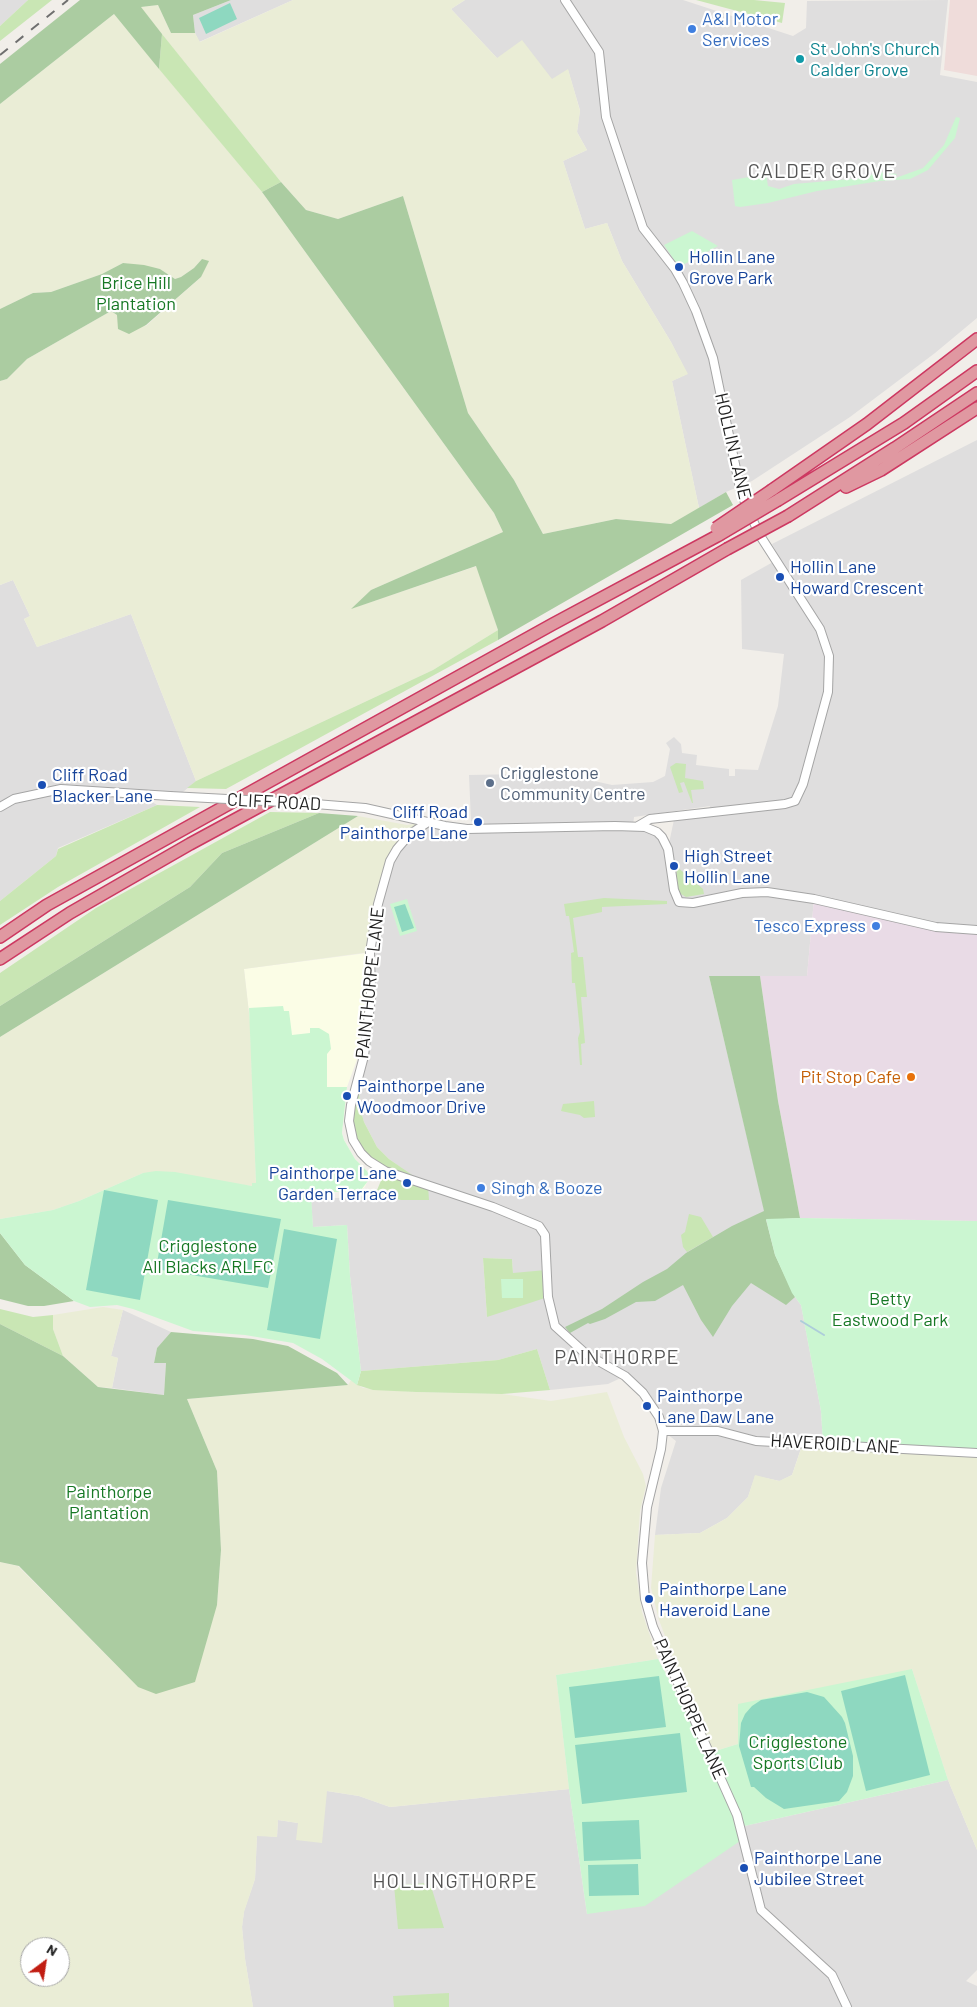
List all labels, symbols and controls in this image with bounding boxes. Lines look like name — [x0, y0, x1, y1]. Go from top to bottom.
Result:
place label: A&I Motor Services — [702, 8, 778, 50]
marker: A&I Motor Services — [686, 23, 698, 35]
place label: St John's Church Calder Grove — [810, 38, 940, 80]
marker: St John's Church Calder Grove — [794, 53, 806, 65]
district label: CALDER GROVE — [746, 159, 898, 183]
place label: Hollin Lane Grove Park — [689, 246, 775, 288]
marker: Hollin Lane Grove Park — [673, 261, 685, 273]
park label: Brice Hill Plantation — [96, 272, 176, 314]
street label: HOLLIN LANE — [710, 391, 756, 501]
place label: Hollin Lane Howard Crescent — [790, 556, 924, 598]
marker: Hollin Lane Howard Crescent — [774, 571, 786, 583]
place label: Crigglestone Community Centre — [500, 762, 646, 804]
place label: Cliff Road Blacker Lane — [52, 764, 153, 806]
marker: Crigglestone Community Centre — [484, 777, 496, 789]
marker: Cliff Road Blacker Lane — [36, 779, 48, 791]
street label: CLIFF ROAD — [226, 789, 322, 815]
place label: Cliff Road Painthorpe Lane — [340, 801, 468, 844]
marker: Cliff Road Painthorpe Lane — [472, 816, 484, 828]
place label: High Street Hollin Lane — [684, 845, 772, 888]
marker: High Street Hollin Lane — [668, 860, 680, 872]
street label: PAINTHORPE LANE — [351, 906, 389, 1060]
place label: Tesco Express — [754, 915, 866, 937]
marker: Tesco Express — [870, 920, 882, 932]
place label: Pit Stop Cafe — [800, 1066, 901, 1088]
marker: Pit Stop Cafe — [905, 1071, 917, 1083]
place label: Painthorpe Lane Woodmoor Drive — [357, 1075, 486, 1118]
marker: Painthorpe Lane Woodmoor Drive — [341, 1090, 353, 1102]
place label: Painthorpe Lane Garden Terrace — [269, 1162, 397, 1204]
marker: Painthorpe Lane Garden Terrace — [401, 1177, 413, 1189]
place label: Singh & Booze — [491, 1177, 603, 1199]
marker: Singh & Booze — [475, 1182, 487, 1194]
park label: Crigglestone All Blacks ARLFC — [142, 1235, 274, 1278]
park label: Betty Eastwood Park — [832, 1288, 948, 1330]
district label: PAINTHORPE — [553, 1345, 681, 1369]
place label: Painthorpe Lane Daw Lane — [657, 1385, 774, 1428]
marker: Painthorpe Lane Daw Lane — [641, 1400, 653, 1412]
street label: HAVEROID LANE — [770, 1430, 900, 1458]
park label: Painthorpe Plantation — [66, 1481, 152, 1524]
place label: Painthorpe Lane Haveroid Lane — [659, 1578, 787, 1620]
marker: Painthorpe Lane Haveroid Lane — [643, 1593, 655, 1605]
street label: PAINTHORPE LANE — [649, 1635, 731, 1783]
park label: Crigglestone Sports Club — [749, 1731, 847, 1774]
place label: Painthorpe Lane Jubilee Street — [754, 1847, 882, 1890]
marker: Painthorpe Lane Jubilee Street — [738, 1862, 750, 1874]
district label: HOLLINGTHORPE — [371, 1869, 539, 1893]
north arrow — [20, 1937, 70, 1987]
text: N — [44, 1940, 61, 1959]

